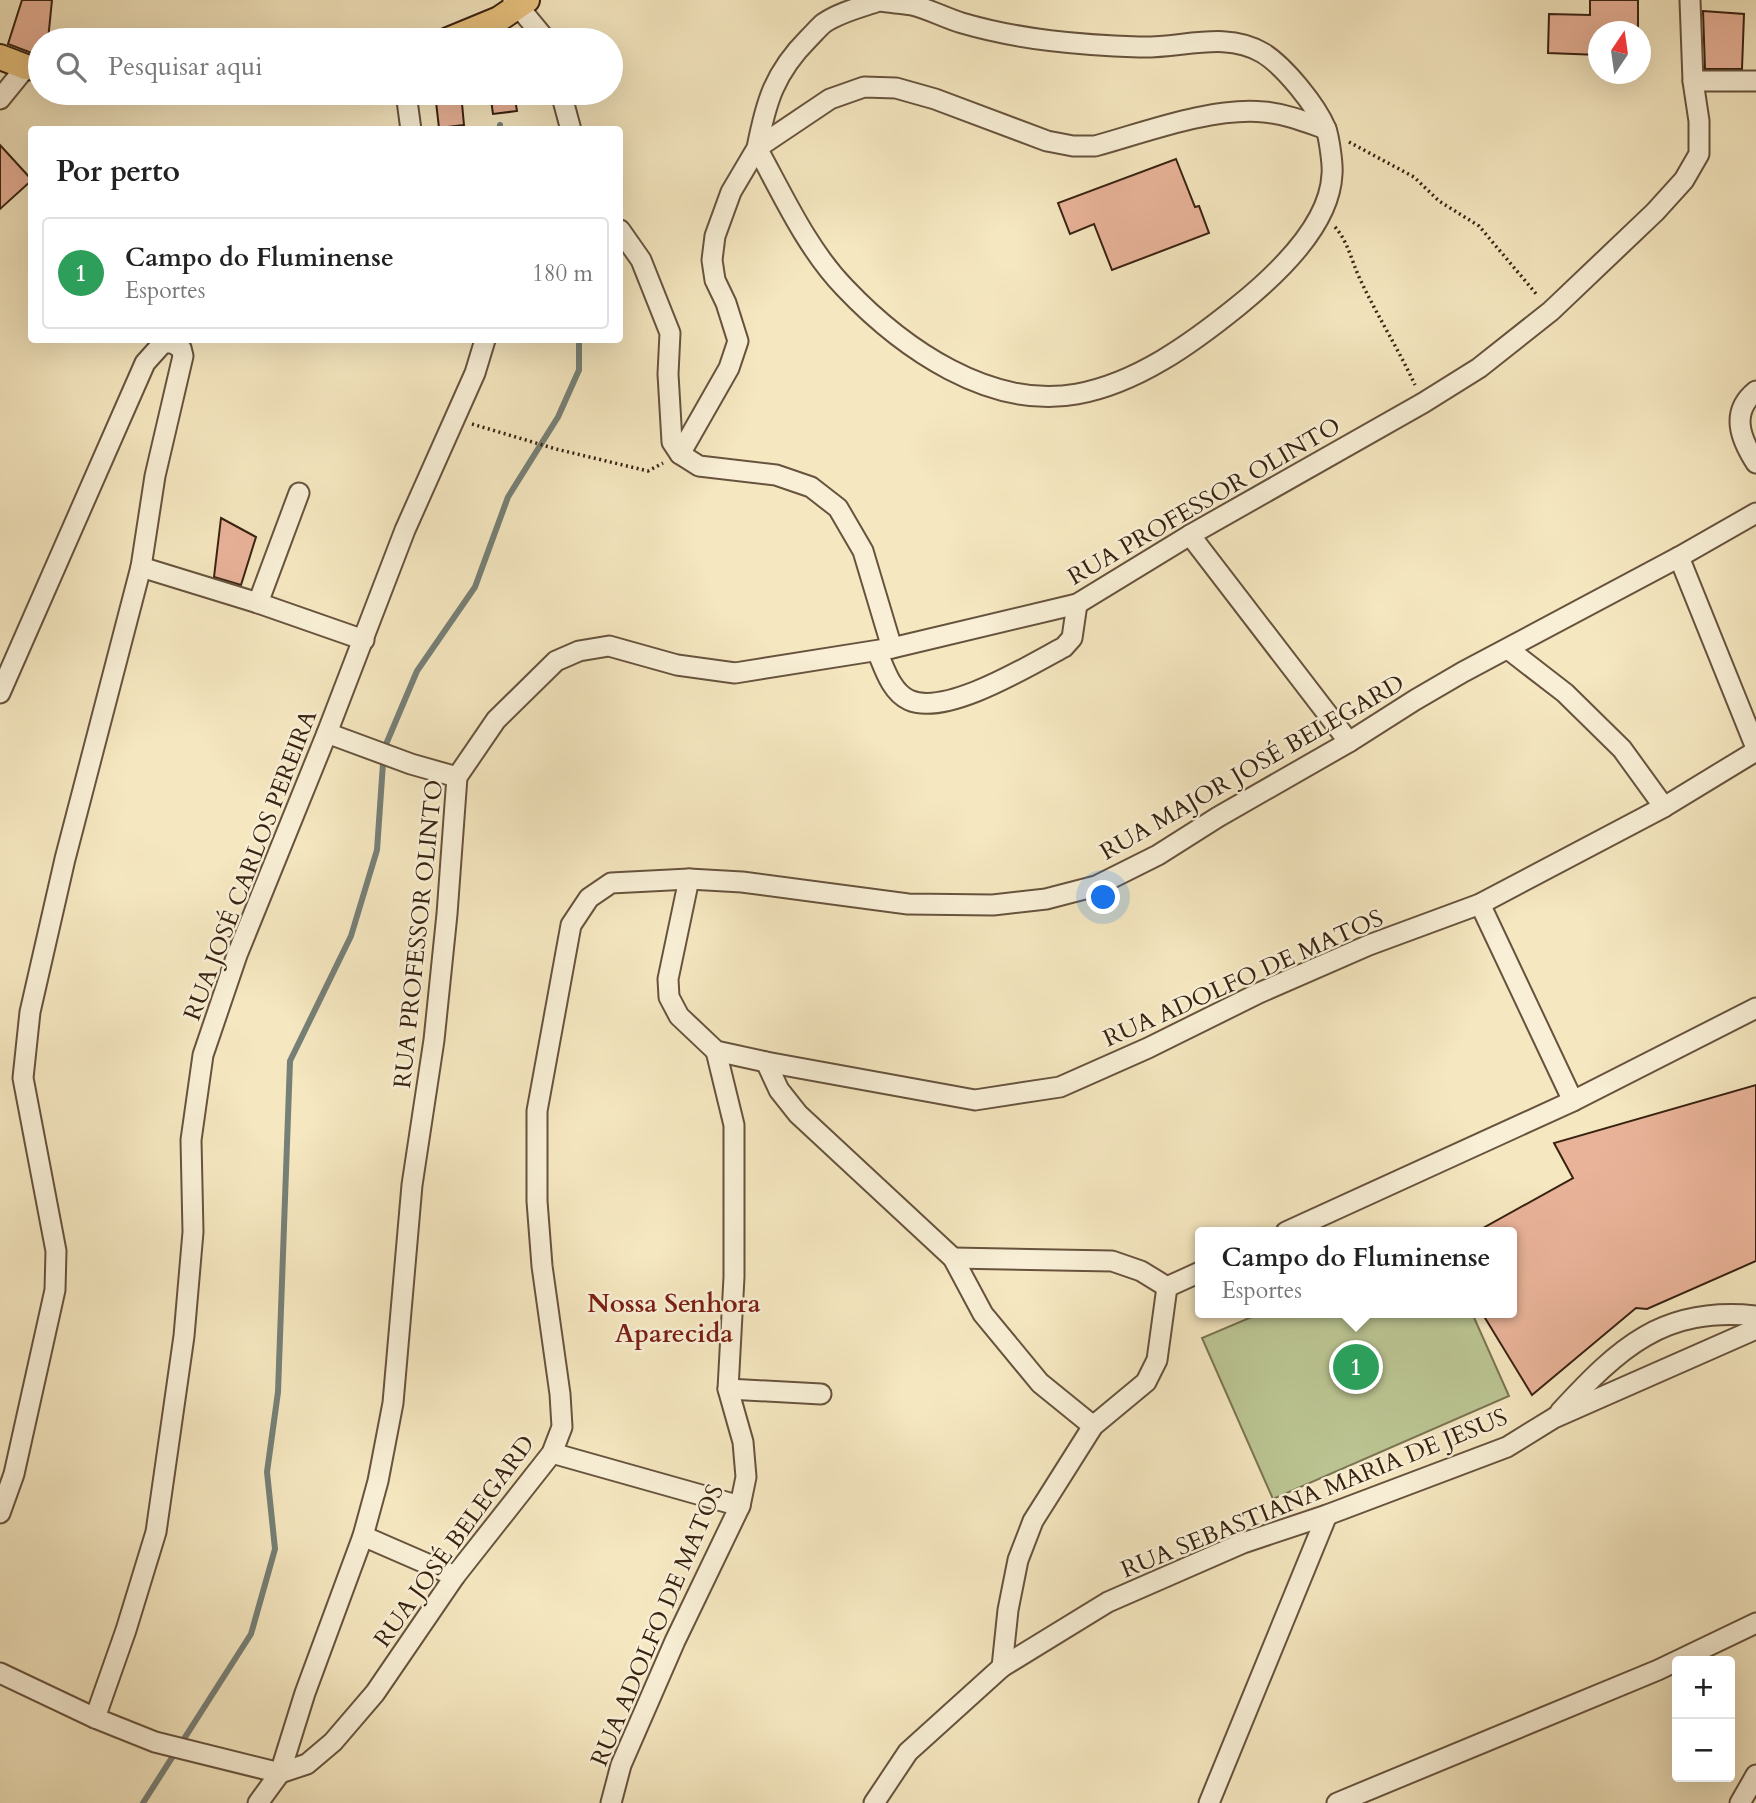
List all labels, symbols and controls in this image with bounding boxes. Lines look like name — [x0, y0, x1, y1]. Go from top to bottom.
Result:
north arrow — [1588, 21, 1651, 84]
search box — [28, 28, 623, 105]
icon: search — [52, 48, 90, 86]
text: Pesquisar aqui — [108, 49, 263, 84]
text: Por perto — [56, 151, 180, 192]
text: Campo do Fluminense — [125, 240, 394, 275]
text: 1 — [75, 258, 87, 289]
text: 180 m — [532, 258, 593, 289]
text: Esportes — [125, 275, 205, 306]
street label: RUA PROFESSOR OLINTO — [1062, 410, 1347, 593]
street label: RUA MAJOR JOSÉ BELEGARD — [1094, 667, 1410, 868]
street label: RUA JOSÉ CARLOS PEREIRA — [176, 704, 325, 1025]
street label: RUA PROFESSOR OLINTO — [386, 778, 451, 1090]
your location — [1086, 880, 1120, 914]
street label: RUA ADOLFO DE MATOS — [1098, 902, 1388, 1055]
popup — [1195, 1227, 1517, 1318]
text: Campo do Fluminense — [1222, 1240, 1490, 1275]
text: Esportes — [1222, 1275, 1302, 1306]
district label: Nossa Senhora Aparecida — [587, 1286, 761, 1351]
pin: 1 — [1333, 1341, 1379, 1393]
street label: RUA SEBASTIANA MARIA DE JESUS — [1116, 1401, 1512, 1586]
street label: RUA JOSÉ BELEGARD — [366, 1429, 543, 1654]
street label: RUA ADOLFO DE MATOS — [583, 1479, 732, 1771]
map controls — [1672, 1656, 1735, 1782]
button: + — [1672, 1656, 1735, 1719]
button: − — [1672, 1719, 1735, 1782]

